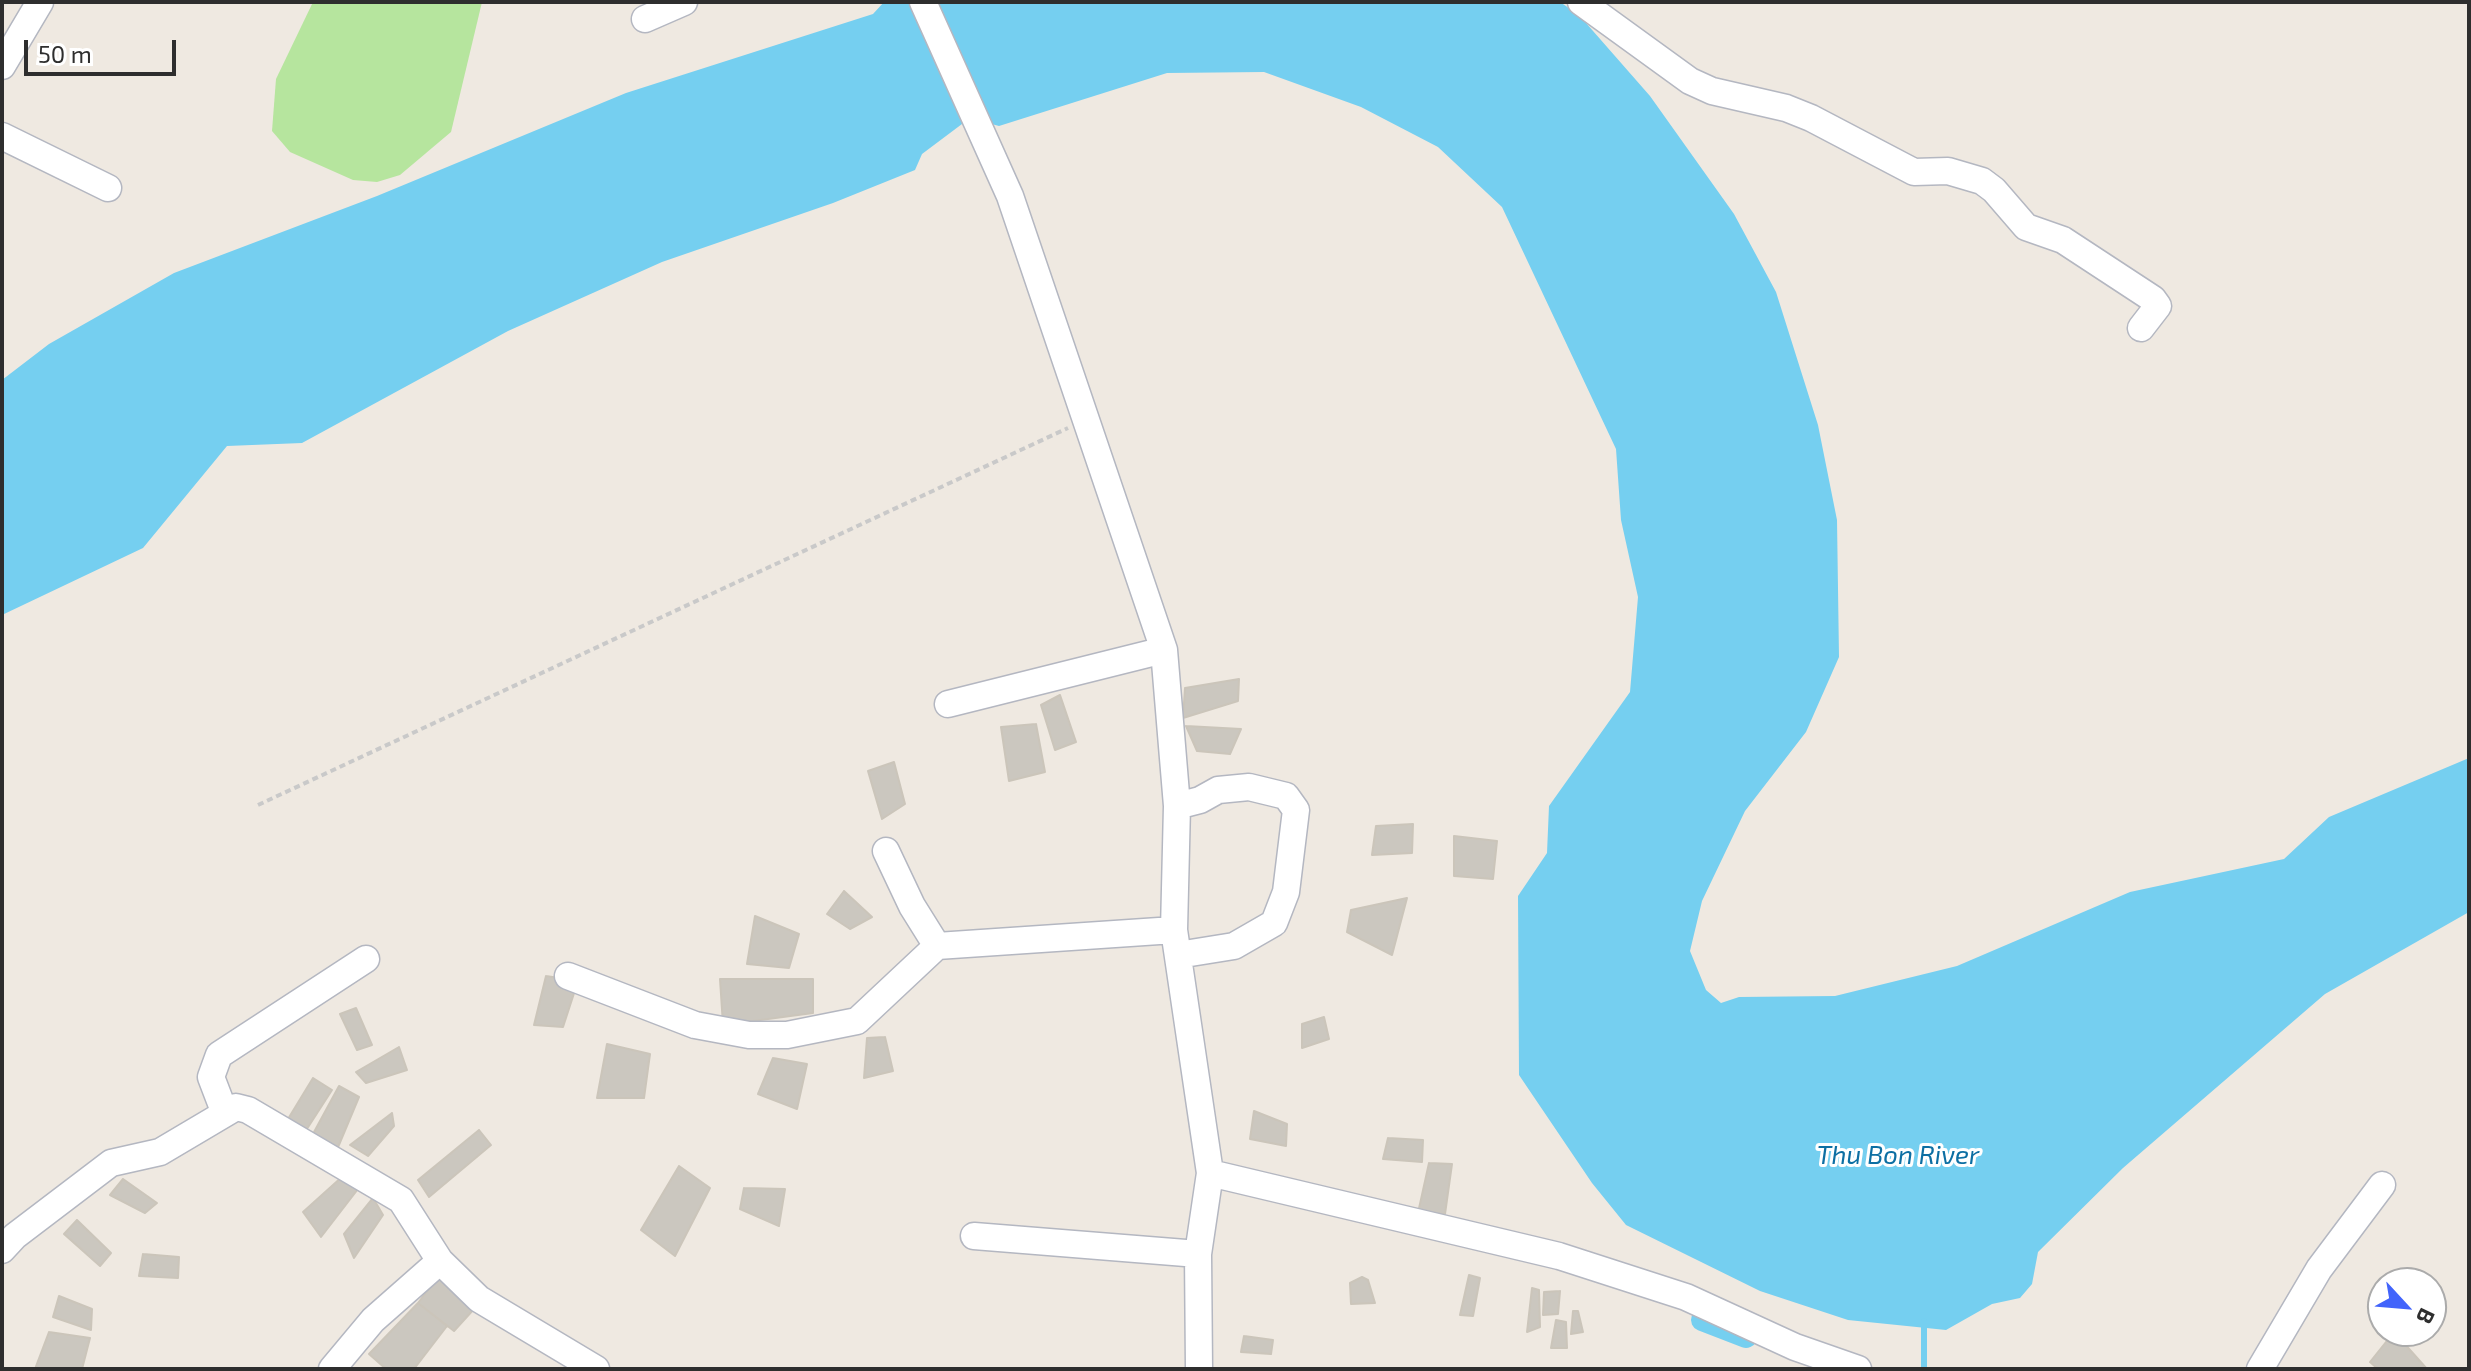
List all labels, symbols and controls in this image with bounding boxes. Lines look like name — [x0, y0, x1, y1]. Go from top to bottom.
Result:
scale bar — [28, 24, 180, 74]
text: 50 m — [38, 39, 92, 68]
water label: Thu Bon River — [1817, 1139, 1979, 1171]
north arrow — [2367, 1267, 2447, 1347]
text: B — [2412, 1305, 2442, 1329]

